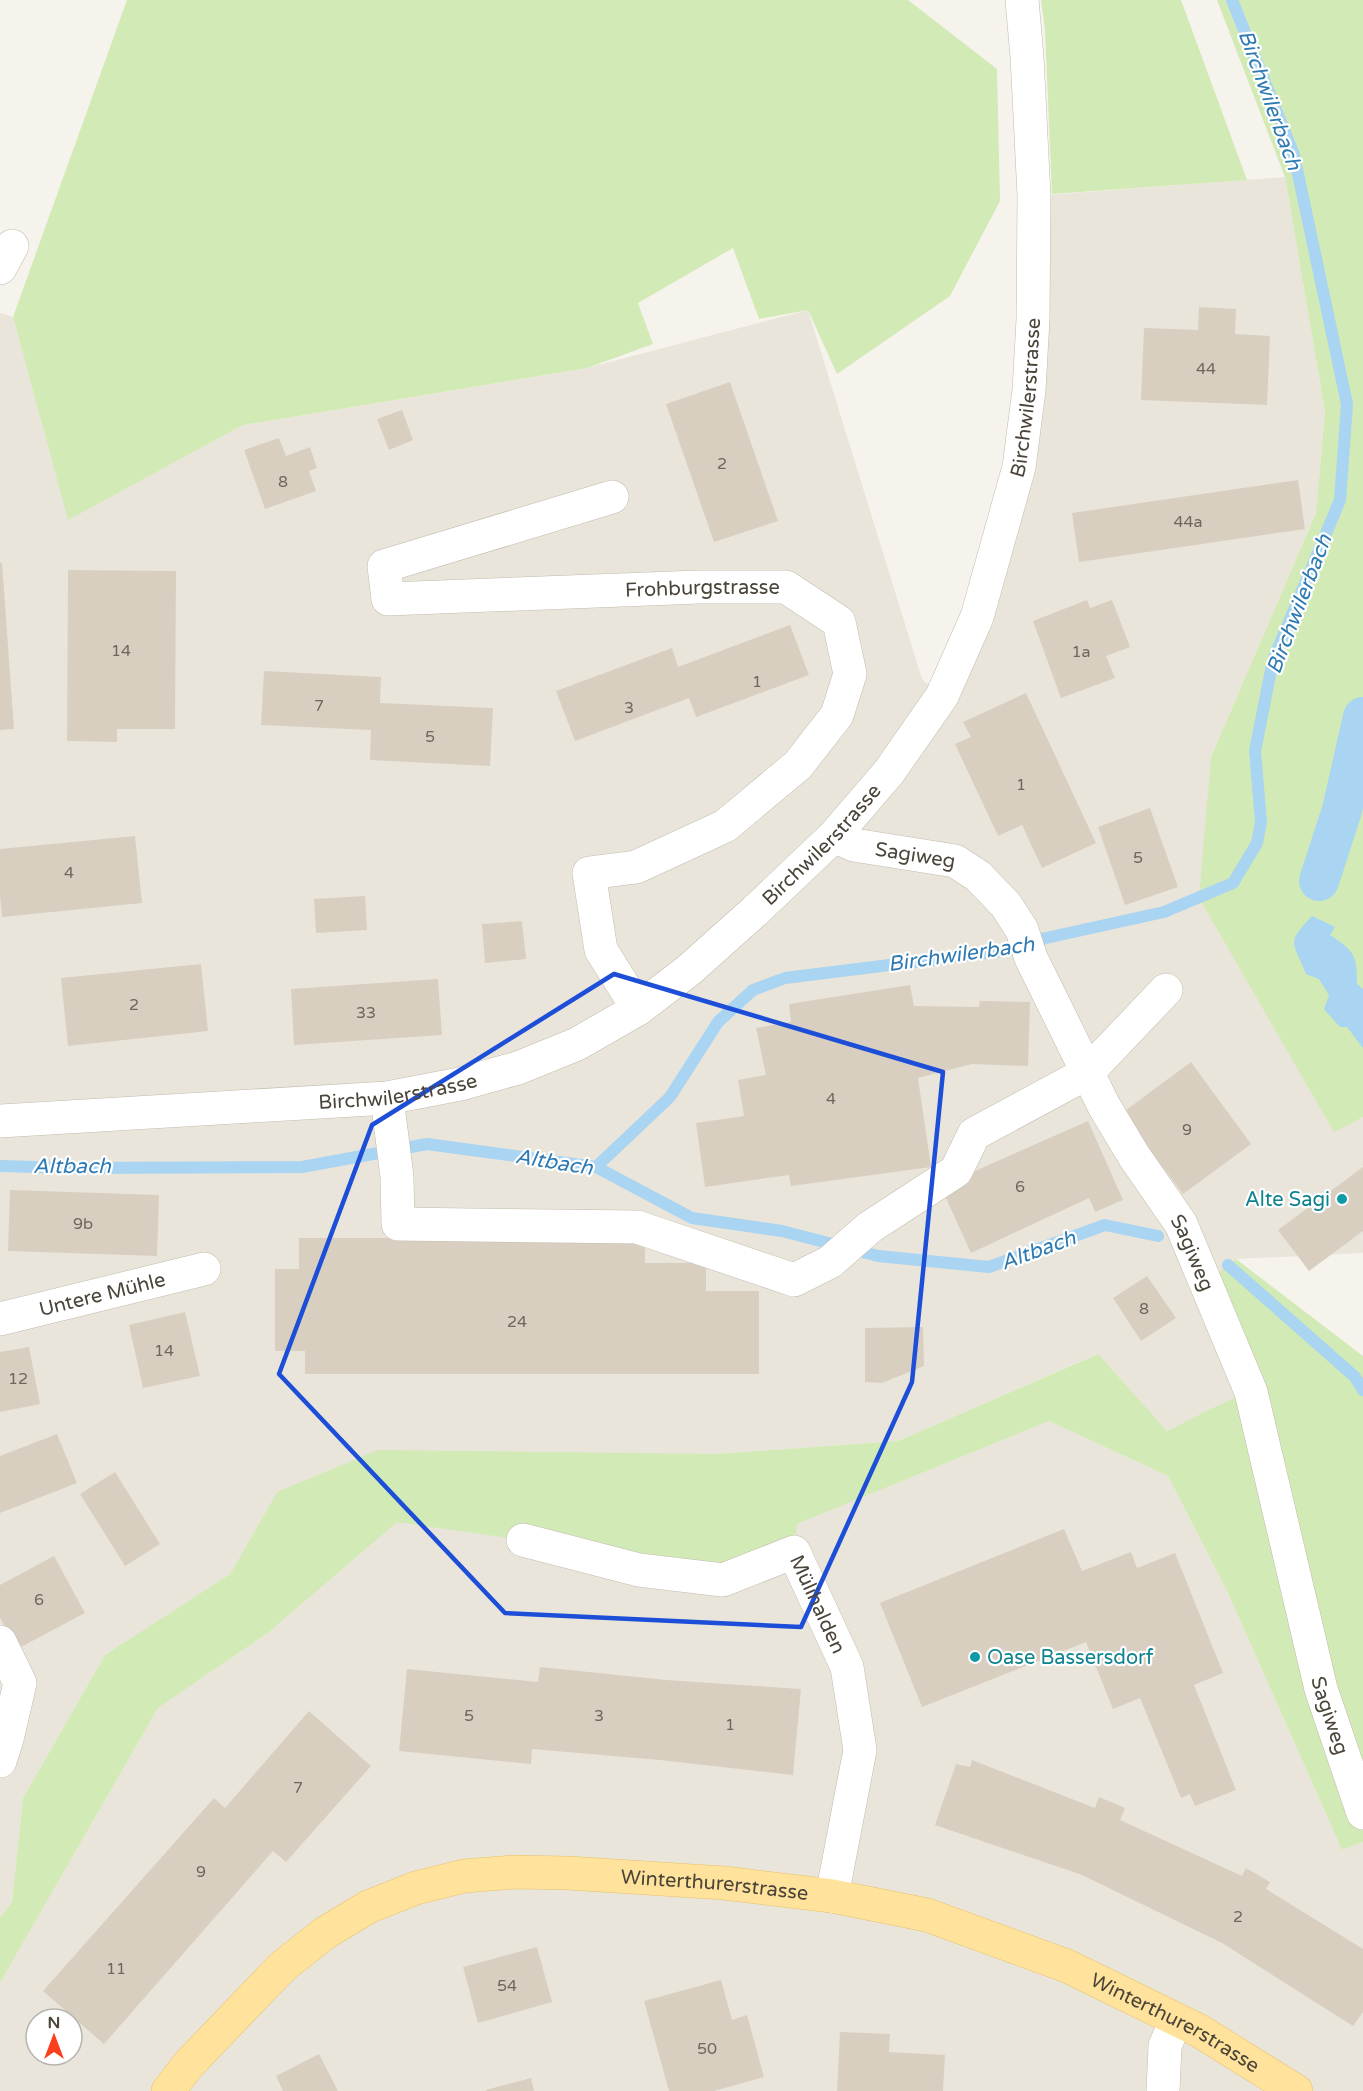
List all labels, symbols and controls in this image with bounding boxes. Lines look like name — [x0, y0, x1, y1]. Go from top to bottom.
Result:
water label: Birchwilerbach — [1233, 27, 1307, 175]
street label: Birchwilerstrasse — [1006, 317, 1046, 480]
house number: 44 — [1196, 359, 1216, 379]
house number: 2 — [717, 454, 727, 474]
house number: 8 — [278, 472, 288, 492]
house number: 44a — [1173, 512, 1203, 532]
water label: Birchwilerbach — [1261, 530, 1338, 677]
street label: Frohburgstrasse — [625, 576, 780, 603]
house number: 14 — [111, 641, 131, 661]
house number: 1a — [1071, 642, 1091, 662]
house number: 1 — [752, 672, 762, 692]
house number: 7 — [314, 696, 324, 716]
house number: 3 — [624, 698, 634, 718]
house number: 5 — [425, 727, 435, 747]
house number: 1 — [1016, 775, 1026, 795]
street label: Birchwilerstrasse — [758, 779, 886, 911]
street label: Sagiweg — [873, 838, 957, 874]
house number: 5 — [1133, 848, 1143, 868]
house number: 4 — [64, 863, 74, 883]
water label: Birchwilerbach — [886, 932, 1037, 977]
house number: 2 — [129, 995, 139, 1015]
house number: 33 — [356, 1003, 376, 1023]
street label: Birchwilerstrasse — [318, 1069, 480, 1115]
house number: 4 — [826, 1089, 836, 1109]
house number: 9 — [1182, 1120, 1192, 1140]
water label: Altbach — [514, 1144, 596, 1181]
water label: Altbach — [33, 1154, 112, 1179]
house number: 6 — [1015, 1177, 1025, 1197]
place label: Alte Sagi — [1245, 1188, 1330, 1212]
marker: Alte Sagi — [1335, 1192, 1349, 1206]
street label: Sagiweg — [1165, 1210, 1219, 1295]
house number: 9b — [73, 1214, 93, 1234]
water label: Altbach — [997, 1225, 1080, 1276]
street label: Untere Mühle — [37, 1268, 168, 1322]
house number: 8 — [1139, 1299, 1149, 1319]
house number: 24 — [507, 1312, 527, 1332]
house number: 14 — [154, 1341, 174, 1361]
house number: 12 — [8, 1369, 28, 1389]
street label: Mülihalden — [784, 1551, 850, 1657]
house number: 6 — [34, 1590, 44, 1610]
place label: Oase Bassersdorf — [987, 1646, 1154, 1670]
marker: Oase Bassersdorf — [968, 1650, 982, 1664]
street label: Sagiweg — [1305, 1674, 1353, 1758]
house number: 5 — [464, 1706, 474, 1726]
house number: 3 — [594, 1706, 604, 1726]
house number: 1 — [725, 1715, 735, 1735]
house number: 7 — [293, 1778, 303, 1798]
house number: 9 — [196, 1862, 206, 1882]
street label: Winterthurerstrasse — [620, 1865, 810, 1906]
house number: 2 — [1233, 1907, 1243, 1927]
house number: 11 — [106, 1959, 126, 1979]
street label: Winterthurerstrasse — [1086, 1968, 1264, 2078]
house number: 54 — [497, 1976, 517, 1996]
north arrow — [24, 2007, 84, 2067]
text: N — [48, 2013, 60, 2033]
house number: 50 — [697, 2039, 717, 2059]

